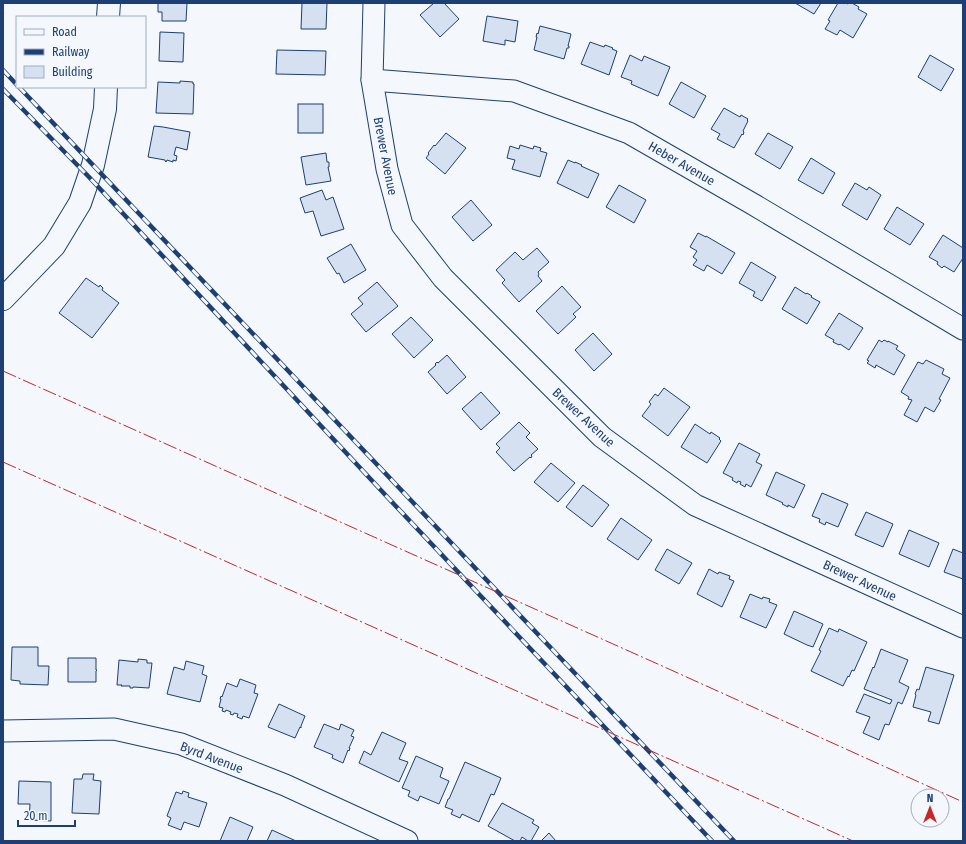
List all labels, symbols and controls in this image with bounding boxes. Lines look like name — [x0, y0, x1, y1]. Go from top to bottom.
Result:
legend — [16, 16, 146, 88]
text: Road — [52, 25, 77, 39]
text: Railway — [52, 45, 90, 59]
text: Building — [52, 65, 93, 79]
street label: Brewer Avenue — [371, 116, 400, 196]
street label: Heber Avenue — [646, 138, 718, 189]
street label: Brewer Avenue — [550, 385, 618, 450]
street label: Brewer Avenue — [821, 557, 899, 604]
street label: Byrd Avenue — [178, 739, 245, 776]
north arrow — [910, 788, 950, 828]
text: N — [927, 792, 933, 805]
scale bar — [18, 802, 75, 828]
text: 20 m — [24, 809, 48, 823]

